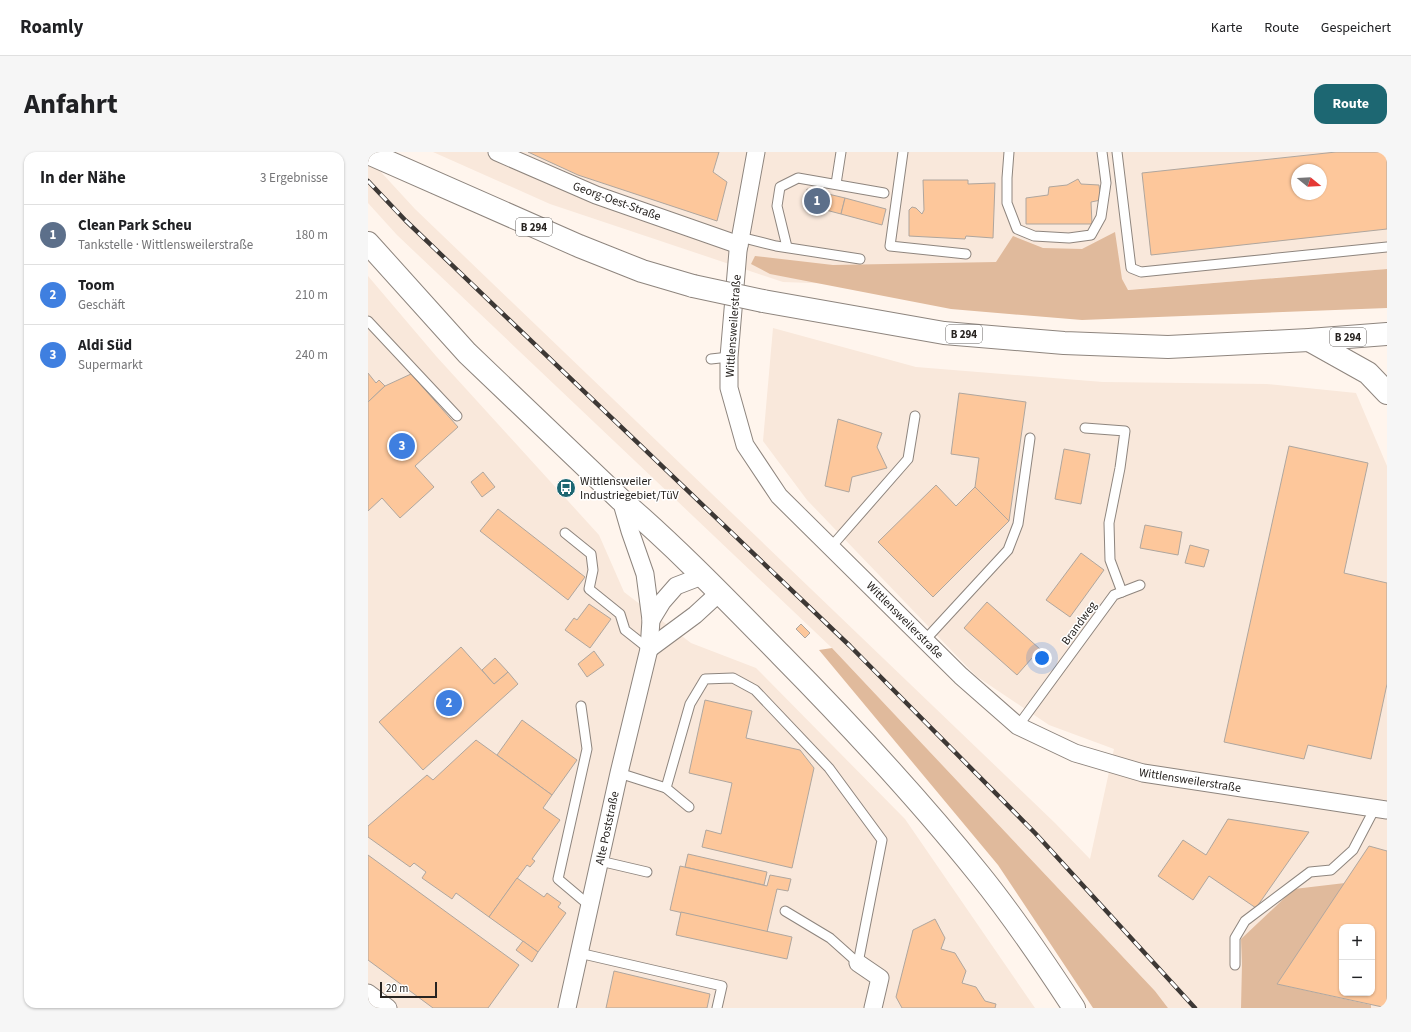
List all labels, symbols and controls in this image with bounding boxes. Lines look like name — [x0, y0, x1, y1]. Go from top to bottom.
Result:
text: Roamly — [20, 14, 83, 41]
text: Karte — [1211, 18, 1242, 38]
text: Route — [1264, 18, 1299, 38]
text: Gespeichert — [1321, 18, 1391, 38]
text: Anfahrt — [24, 84, 118, 124]
button: Route — [1314, 84, 1387, 124]
north arrow — [1291, 164, 1327, 200]
text: In der Nähe — [40, 166, 126, 190]
text: 3 Ergebnisse — [260, 169, 328, 187]
street label: Georg-Oest-Straße — [570, 178, 663, 225]
pin: 1 — [804, 186, 830, 216]
text: Clean Park Scheu — [78, 215, 192, 236]
road number: B 294 — [516, 218, 552, 236]
text: 1 — [50, 226, 56, 244]
text: 180 m — [295, 226, 328, 244]
text: Tankstelle · Wittlensweilerstraße — [78, 236, 253, 254]
street label: Wittlensweilerstraße — [721, 274, 746, 378]
text: Toom — [78, 275, 115, 296]
text: 2 — [50, 286, 56, 304]
text: 210 m — [295, 286, 328, 304]
text: Geschäft — [78, 296, 125, 314]
road number: B 294 — [946, 325, 982, 343]
road number: B 294 — [1330, 328, 1366, 346]
text: Aldi Süd — [78, 335, 132, 356]
text: 3 — [50, 346, 56, 364]
text: 240 m — [295, 346, 328, 364]
text: Supermarkt — [78, 356, 143, 374]
pin: 3 — [389, 431, 415, 461]
place label: Wittlensweiler Industriegebiet/TüV — [580, 473, 680, 504]
bus stop icon: Wittlensweiler Industriegebiet/TüV — [555, 477, 577, 499]
street label: Wittlensweilerstraße — [862, 578, 947, 663]
street label: Brandweg — [1058, 598, 1101, 649]
your location — [1032, 648, 1052, 668]
pin: 2 — [436, 688, 462, 718]
street label: Wittlensweilerstraße — [1138, 764, 1242, 797]
street label: Alte Poststraße — [591, 790, 624, 867]
map controls — [1339, 924, 1375, 996]
button: + — [1339, 924, 1375, 960]
button: − — [1339, 960, 1375, 996]
scale bar — [380, 980, 437, 999]
text: 20 m — [386, 981, 408, 996]

